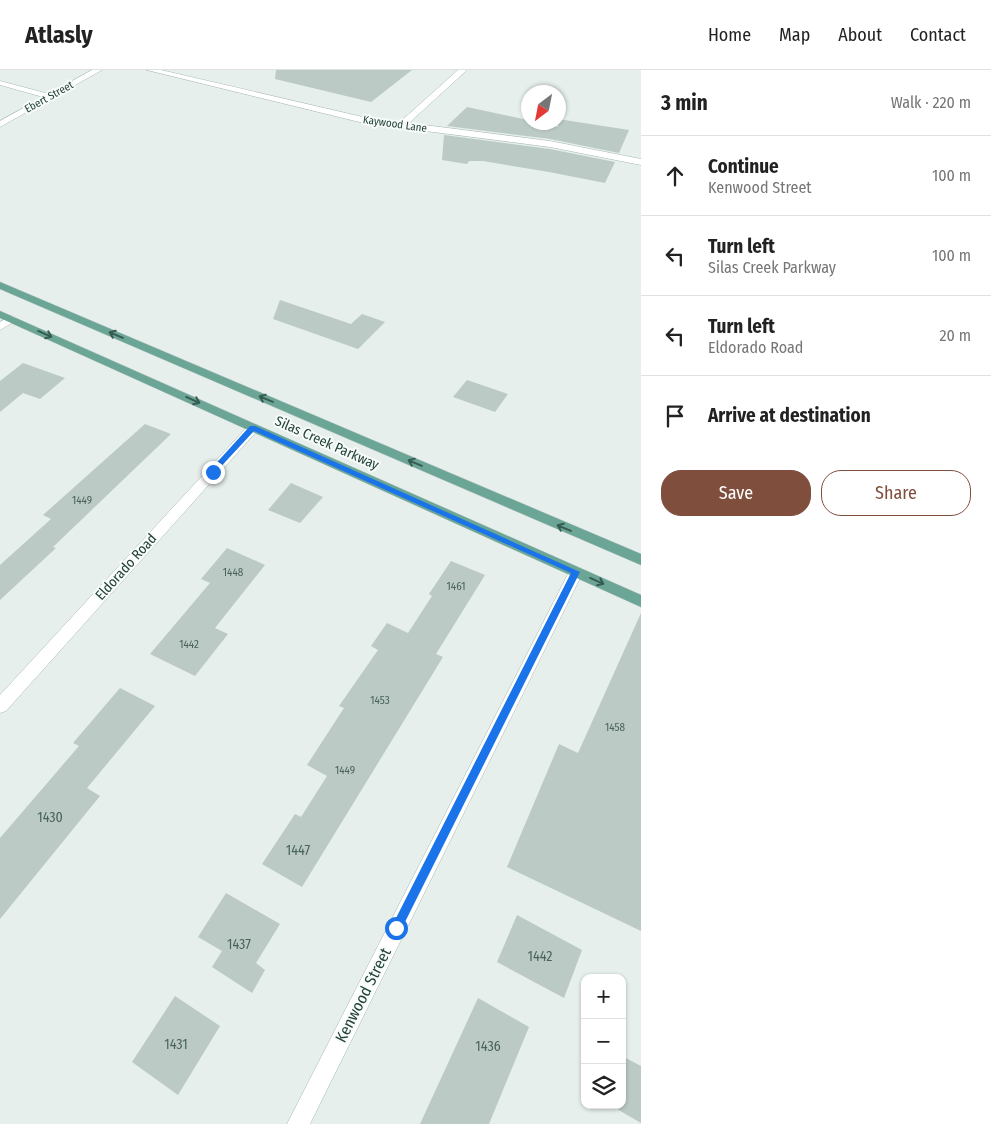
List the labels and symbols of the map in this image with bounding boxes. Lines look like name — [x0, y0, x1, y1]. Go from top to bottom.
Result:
street label: Ebert Street — [22, 78, 76, 116]
north arrow — [521, 85, 566, 130]
street label: Kaywood Lane — [362, 113, 428, 135]
one-way arrow — [37, 329, 52, 339]
one-way arrow — [109, 329, 124, 339]
one-way arrow — [258, 393, 273, 402]
one-way arrow — [185, 396, 200, 406]
street label: Silas Creek Parkway — [272, 412, 382, 474]
one-way arrow — [408, 458, 423, 468]
route end — [202, 461, 225, 484]
house number: 1449 — [72, 494, 92, 507]
one-way arrow — [557, 522, 572, 532]
street label: Eldorado Road — [92, 530, 160, 604]
house number: 1448 — [223, 566, 244, 579]
one-way arrow — [589, 577, 604, 587]
house number: 1461 — [447, 580, 465, 593]
house number: 1442 — [179, 638, 199, 651]
house number: 1453 — [370, 694, 390, 707]
house number: 1458 — [605, 721, 626, 734]
house number: 1449 — [335, 764, 355, 777]
house number: 1430 — [37, 809, 63, 826]
house number: 1447 — [286, 842, 311, 859]
route start — [385, 917, 408, 940]
house number: 1437 — [227, 936, 251, 953]
street label: Kenwood Street — [331, 944, 395, 1045]
house number: 1442 — [527, 948, 553, 965]
house number: 1431 — [164, 1036, 188, 1053]
house number: 1436 — [475, 1038, 501, 1055]

